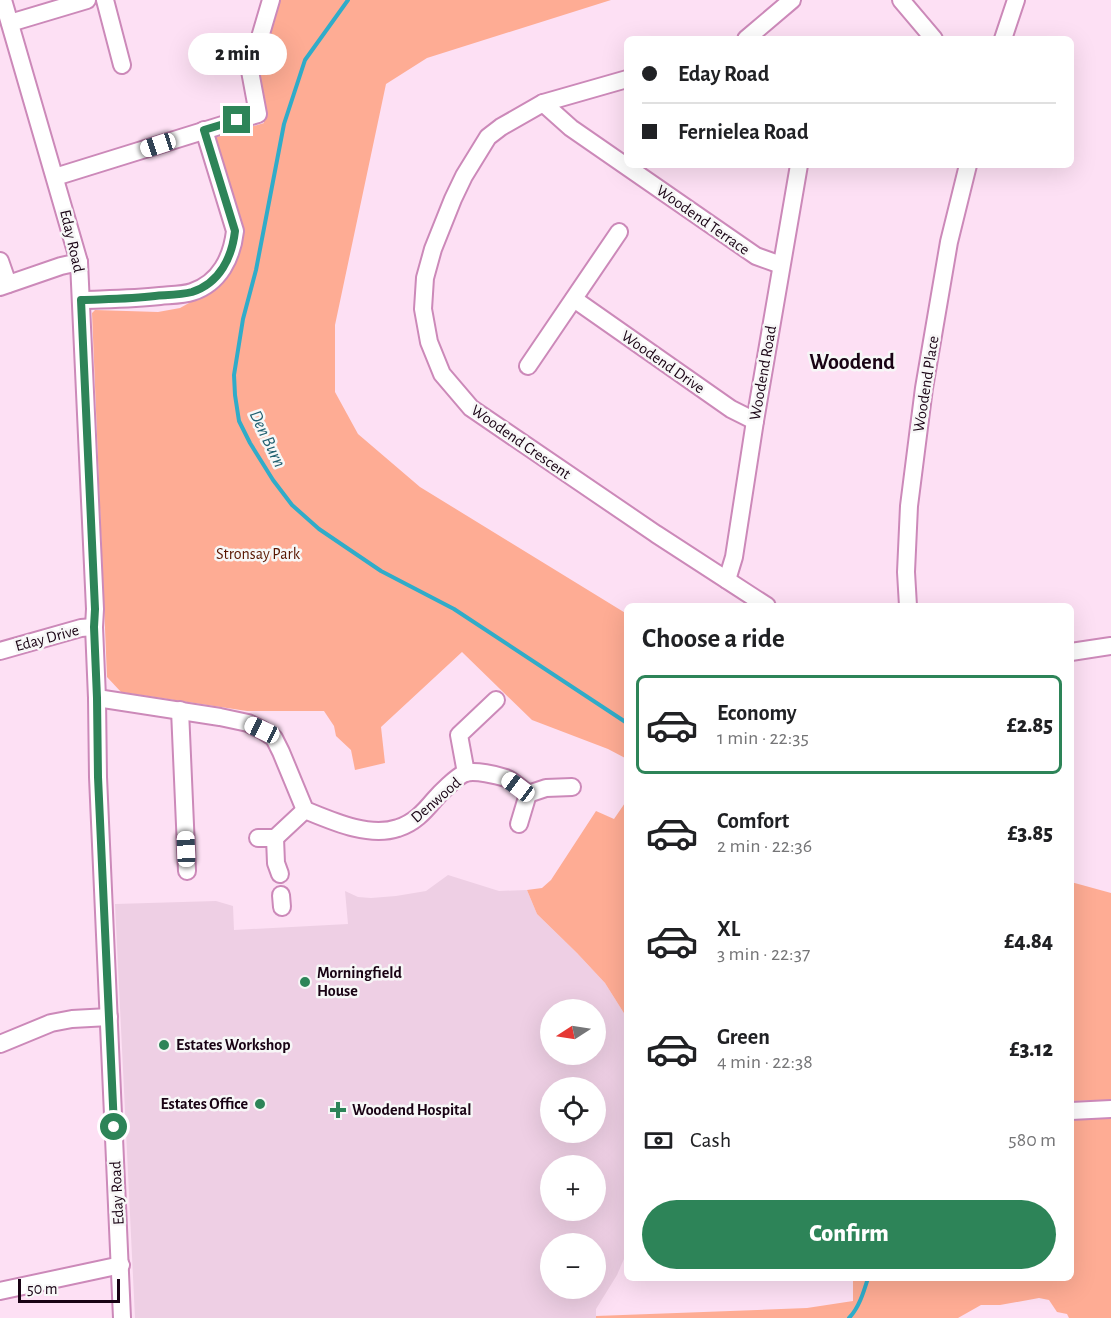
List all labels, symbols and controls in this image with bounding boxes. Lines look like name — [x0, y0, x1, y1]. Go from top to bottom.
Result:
callout: 2 min — [188, 33, 286, 75]
text: 2 min — [215, 44, 260, 64]
text: Eday Road — [678, 63, 769, 85]
route end — [223, 106, 250, 133]
text: Fernielea Road — [678, 121, 809, 143]
car — [138, 131, 178, 159]
street label: Woodend Terrace — [654, 182, 752, 258]
street label: Eday Road — [56, 208, 87, 274]
street label: Woodend Road — [747, 324, 779, 422]
street label: Woodend Drive — [619, 328, 707, 396]
street label: Woodend Place — [910, 335, 942, 433]
district label: Woodend — [809, 351, 895, 373]
street label: Woodend Crescent — [468, 402, 574, 482]
water label: Den Burn — [246, 408, 288, 470]
park label: Stronsay Park — [216, 546, 301, 563]
street label: Eday Drive — [13, 622, 81, 655]
text: Choose a ride — [642, 625, 785, 652]
icon: car — [645, 698, 699, 752]
text: Economy — [717, 702, 797, 724]
car — [242, 714, 282, 746]
text: £2.85 — [1007, 714, 1053, 736]
text: 1 min · 22:35 — [717, 728, 809, 748]
car — [498, 769, 538, 805]
street label: Denwood — [408, 774, 464, 826]
icon: car — [645, 806, 699, 860]
text: Comfort — [717, 810, 789, 832]
text: £3.85 — [1008, 822, 1053, 844]
car — [176, 831, 196, 867]
text: 2 min · 22:36 — [717, 836, 812, 856]
icon: car — [645, 914, 699, 968]
text: XL — [717, 918, 740, 940]
text: £4.84 — [1004, 930, 1053, 952]
text: 3 min · 22:37 — [717, 944, 810, 964]
place label: Morningfield House — [317, 965, 402, 999]
marker: Morningfield House — [298, 975, 312, 989]
north arrow — [540, 999, 606, 1065]
map controls — [540, 999, 606, 1299]
icon: car — [645, 1022, 699, 1076]
text: Green — [717, 1026, 770, 1048]
place label: Estates Workshop — [176, 1037, 291, 1053]
marker: Estates Workshop — [157, 1038, 171, 1052]
text: £3.12 — [1010, 1038, 1053, 1060]
text: 4 min · 22:38 — [717, 1052, 813, 1072]
button: locate — [540, 1077, 606, 1143]
place label: Estates Office — [160, 1096, 248, 1112]
marker: Estates Office — [253, 1097, 267, 1111]
marker: Woodend Hospital — [329, 1101, 347, 1119]
place label: Woodend Hospital — [352, 1102, 471, 1118]
route start — [100, 1113, 127, 1140]
icon: cash — [642, 1124, 675, 1157]
text: Cash — [690, 1129, 731, 1151]
text: 580 m — [1008, 1130, 1056, 1150]
button: + — [540, 1155, 606, 1221]
street label: Eday Road — [107, 1161, 128, 1225]
button: Confirm — [642, 1200, 1056, 1269]
button: − — [540, 1233, 606, 1299]
scale bar — [18, 1276, 120, 1304]
text: 50 m — [27, 1281, 58, 1297]

